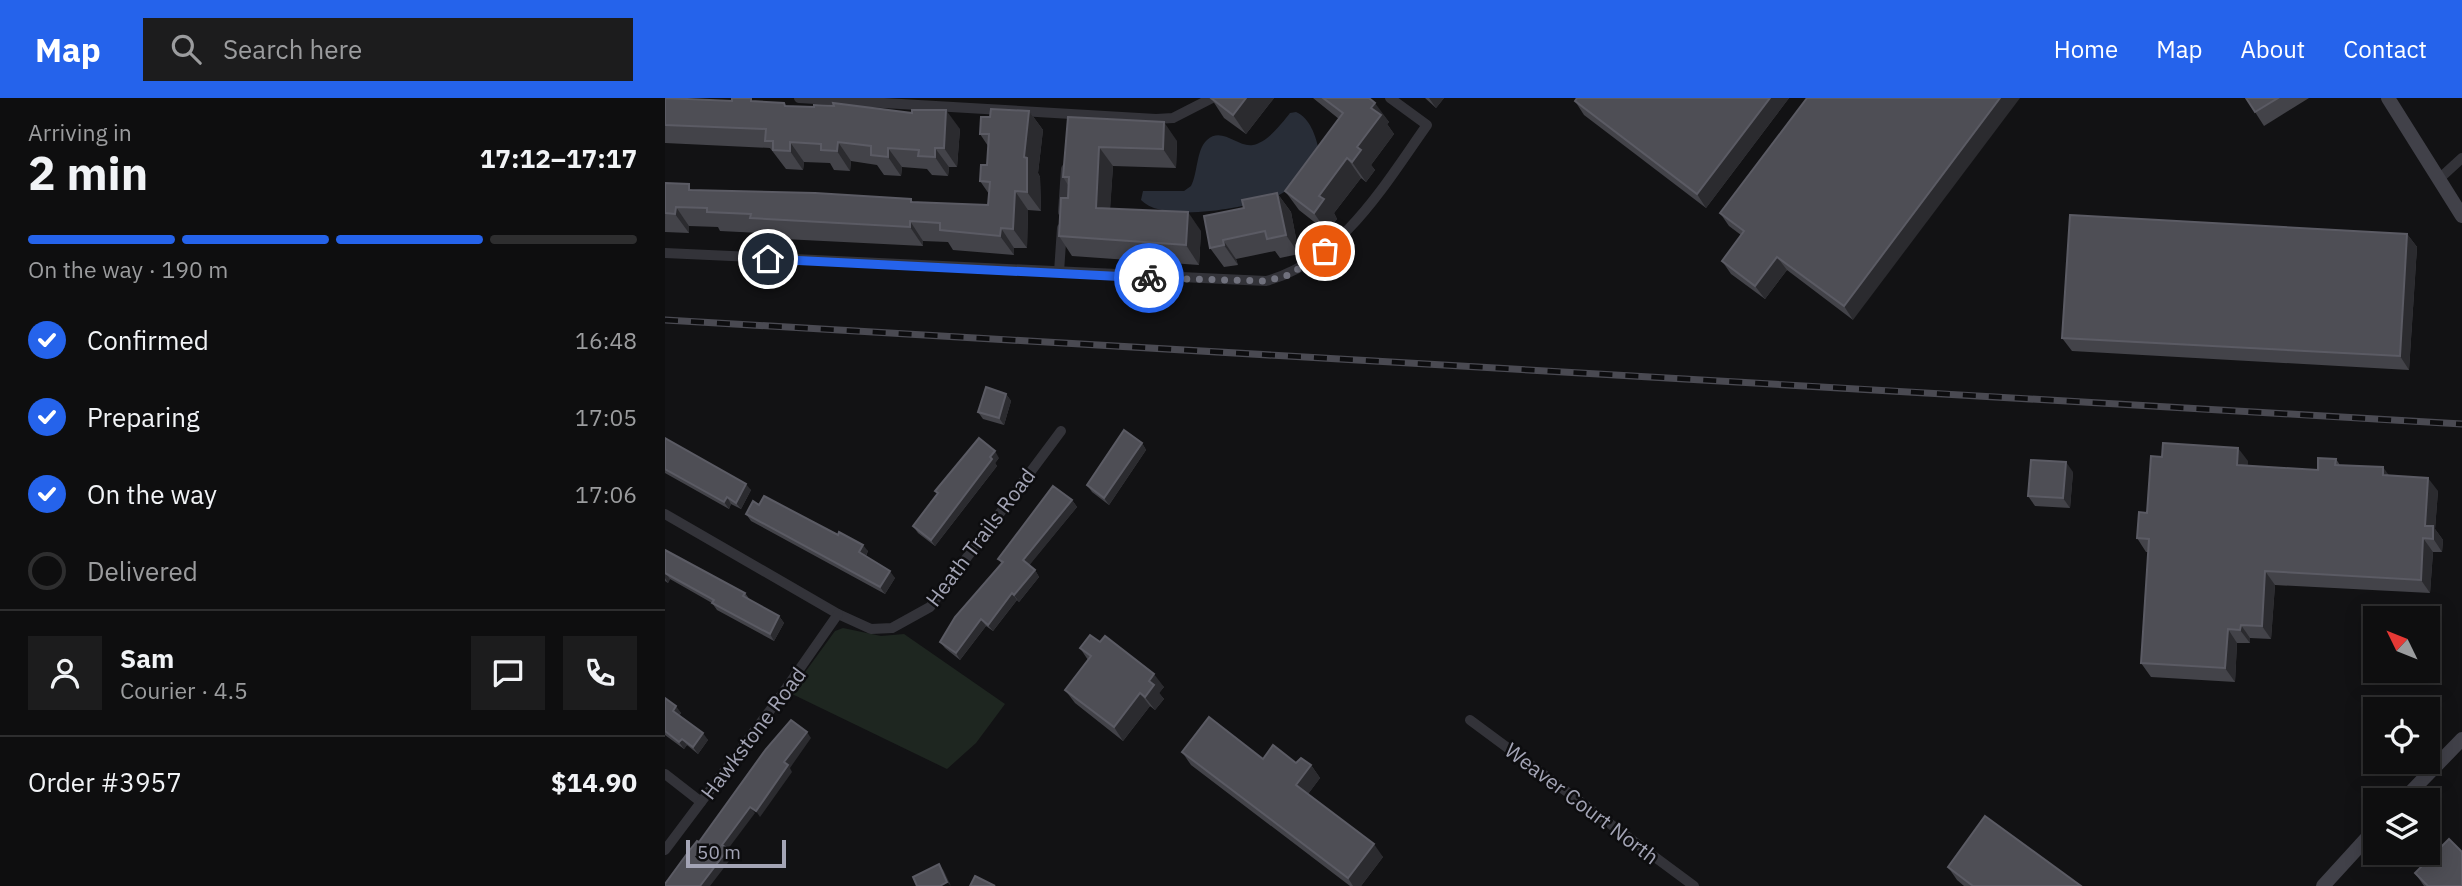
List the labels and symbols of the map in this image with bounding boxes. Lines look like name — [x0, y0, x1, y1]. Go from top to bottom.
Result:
pin — [1295, 221, 1355, 281]
pin — [738, 229, 798, 289]
courier — [1114, 243, 1184, 313]
street label: Heath Trails Road — [919, 462, 1041, 612]
north arrow — [2363, 606, 2439, 682]
street label: Hawkstone Road — [694, 661, 812, 805]
street label: Weaver Court North — [1499, 736, 1665, 870]
scale bar — [686, 837, 786, 869]

